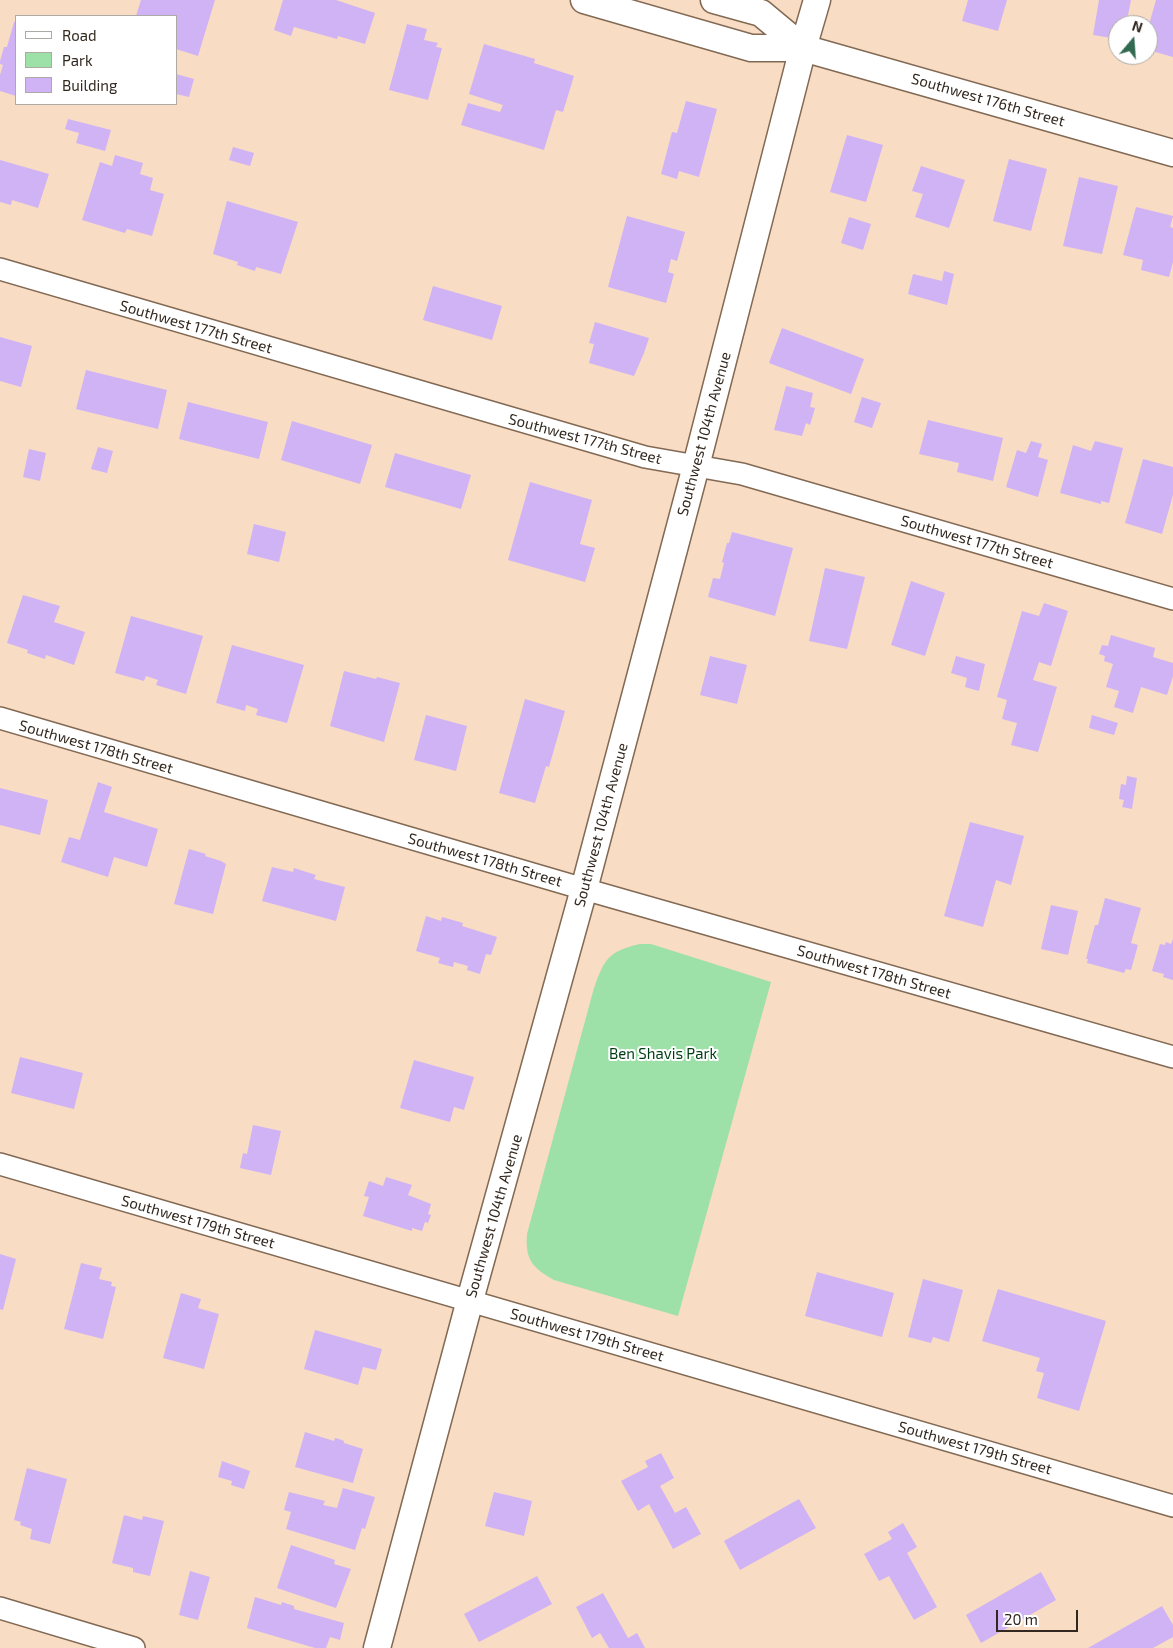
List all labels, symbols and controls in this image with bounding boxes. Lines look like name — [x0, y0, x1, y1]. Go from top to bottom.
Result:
legend — [15, 15, 178, 105]
north arrow — [1108, 15, 1158, 65]
text: N — [1130, 17, 1145, 36]
text: Road — [62, 26, 97, 44]
text: Park — [62, 51, 93, 69]
street label: Southwest 176th Street — [909, 69, 1067, 131]
text: Building — [62, 76, 117, 94]
street label: Southwest 177th Street — [118, 297, 274, 357]
street label: Southwest 104th Avenue — [673, 350, 735, 518]
street label: Southwest 177th Street — [506, 410, 664, 468]
street label: Southwest 177th Street — [899, 512, 1055, 572]
street label: Southwest 178th Street — [17, 716, 175, 778]
street label: Southwest 104th Avenue — [570, 741, 632, 909]
street label: Southwest 178th Street — [406, 829, 564, 891]
street label: Southwest 178th Street — [795, 941, 953, 1003]
park label: Ben Shavis Park — [609, 1045, 717, 1063]
street label: Southwest 104th Avenue — [462, 1132, 526, 1300]
street label: Southwest 179th Street — [119, 1191, 277, 1253]
street label: Southwest 179th Street — [508, 1304, 666, 1366]
street label: Southwest 179th Street — [896, 1417, 1054, 1479]
scale bar — [998, 1600, 1080, 1632]
text: 20 m — [1004, 1610, 1038, 1628]

